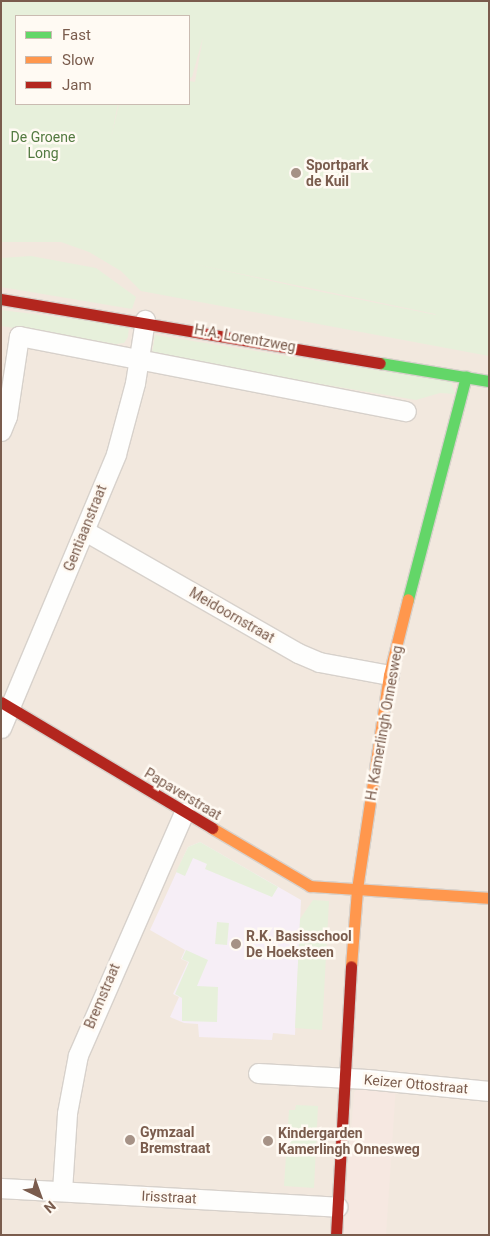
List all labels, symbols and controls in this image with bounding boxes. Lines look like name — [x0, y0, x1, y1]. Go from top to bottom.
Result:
legend — [15, 15, 190, 105]
text: Fast — [62, 26, 91, 44]
text: Slow — [62, 51, 94, 69]
text: Jam — [62, 76, 92, 94]
park label: De Groene Long — [11, 129, 75, 162]
place label: Sportpark de Kuil — [306, 157, 369, 190]
marker: Sportpark de Kuil — [290, 167, 302, 179]
street label: H.A. Lorentzweg — [193, 321, 297, 355]
street label: Gentiaanstraat — [60, 482, 110, 574]
street label: Meidoornstraat — [186, 584, 278, 646]
street label: H. Kamerlingh Onnesweg — [362, 644, 406, 802]
street label: Papaverstraat — [142, 764, 224, 824]
place label: R.K. Basisschool De Hoeksteen — [246, 928, 352, 960]
marker: R.K. Basisschool De Hoeksteen — [230, 938, 242, 950]
street label: Bremstraat — [81, 961, 123, 1031]
street label: Keizer Ottostraat — [363, 1071, 469, 1097]
place label: Gymzaal Bremstraat — [140, 1124, 210, 1156]
place label: Kindergarden Kamerlingh Onnesweg — [278, 1125, 420, 1158]
marker: Gymzaal Bremstraat — [124, 1134, 136, 1146]
marker: Kindergarden Kamerlingh Onnesweg — [262, 1135, 274, 1147]
north arrow — [15, 1171, 65, 1221]
street label: Irisstraat — [141, 1187, 197, 1207]
text: N — [41, 1198, 59, 1216]

